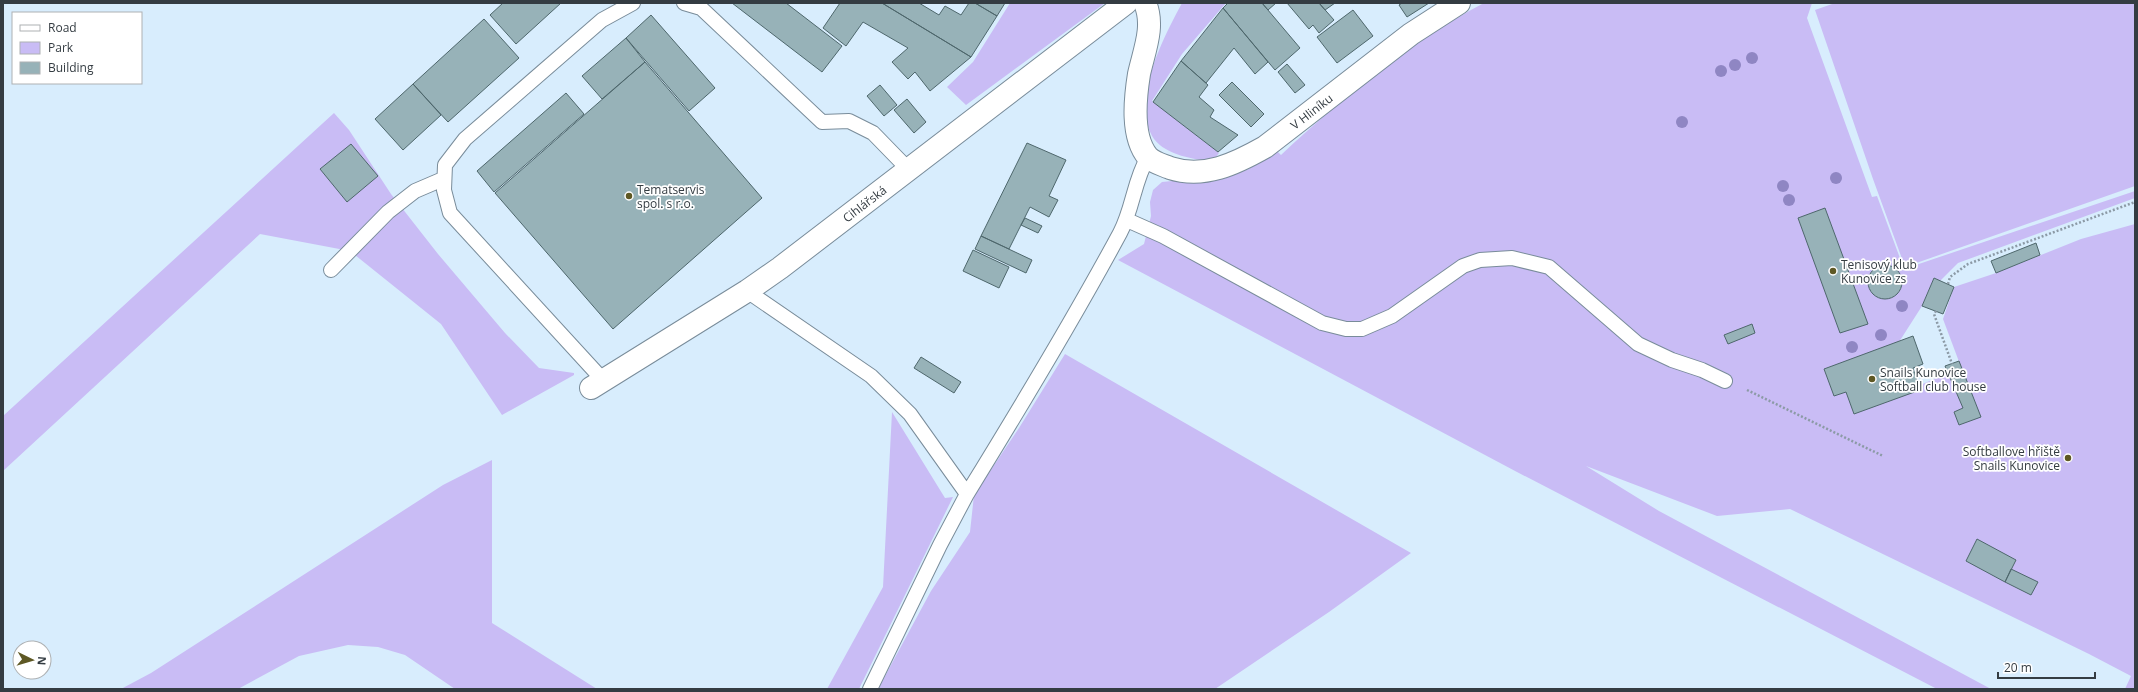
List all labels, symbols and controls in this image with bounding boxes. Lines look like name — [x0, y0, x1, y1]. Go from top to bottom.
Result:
legend — [12, 12, 142, 84]
text: Road — [48, 19, 77, 36]
text: Park — [48, 39, 74, 56]
text: Building — [48, 59, 94, 76]
street label: V Hliníku — [1287, 89, 1336, 133]
place label: Tematservis spol. s r.o. — [637, 181, 705, 212]
street label: Cihlářská — [839, 181, 890, 226]
marker: Tematservis spol. s r.o. — [624, 191, 634, 201]
place label: Tenisový klub Kunovice zs — [1841, 256, 1917, 287]
marker: Tenisový klub Kunovice zs — [1828, 266, 1838, 276]
place label: Snails Kunovice Softball club house — [1880, 364, 1987, 395]
marker: Snails Kunovice Softball club house — [1867, 374, 1877, 384]
place label: Softballove hřiště Snails Kunovice — [1963, 443, 2060, 474]
marker: Softballove hřiště Snails Kunovice — [2063, 453, 2073, 463]
north arrow — [12, 640, 52, 680]
scale bar — [1998, 654, 2095, 680]
text: N — [35, 656, 50, 666]
text: 20 m — [2004, 659, 2032, 676]

